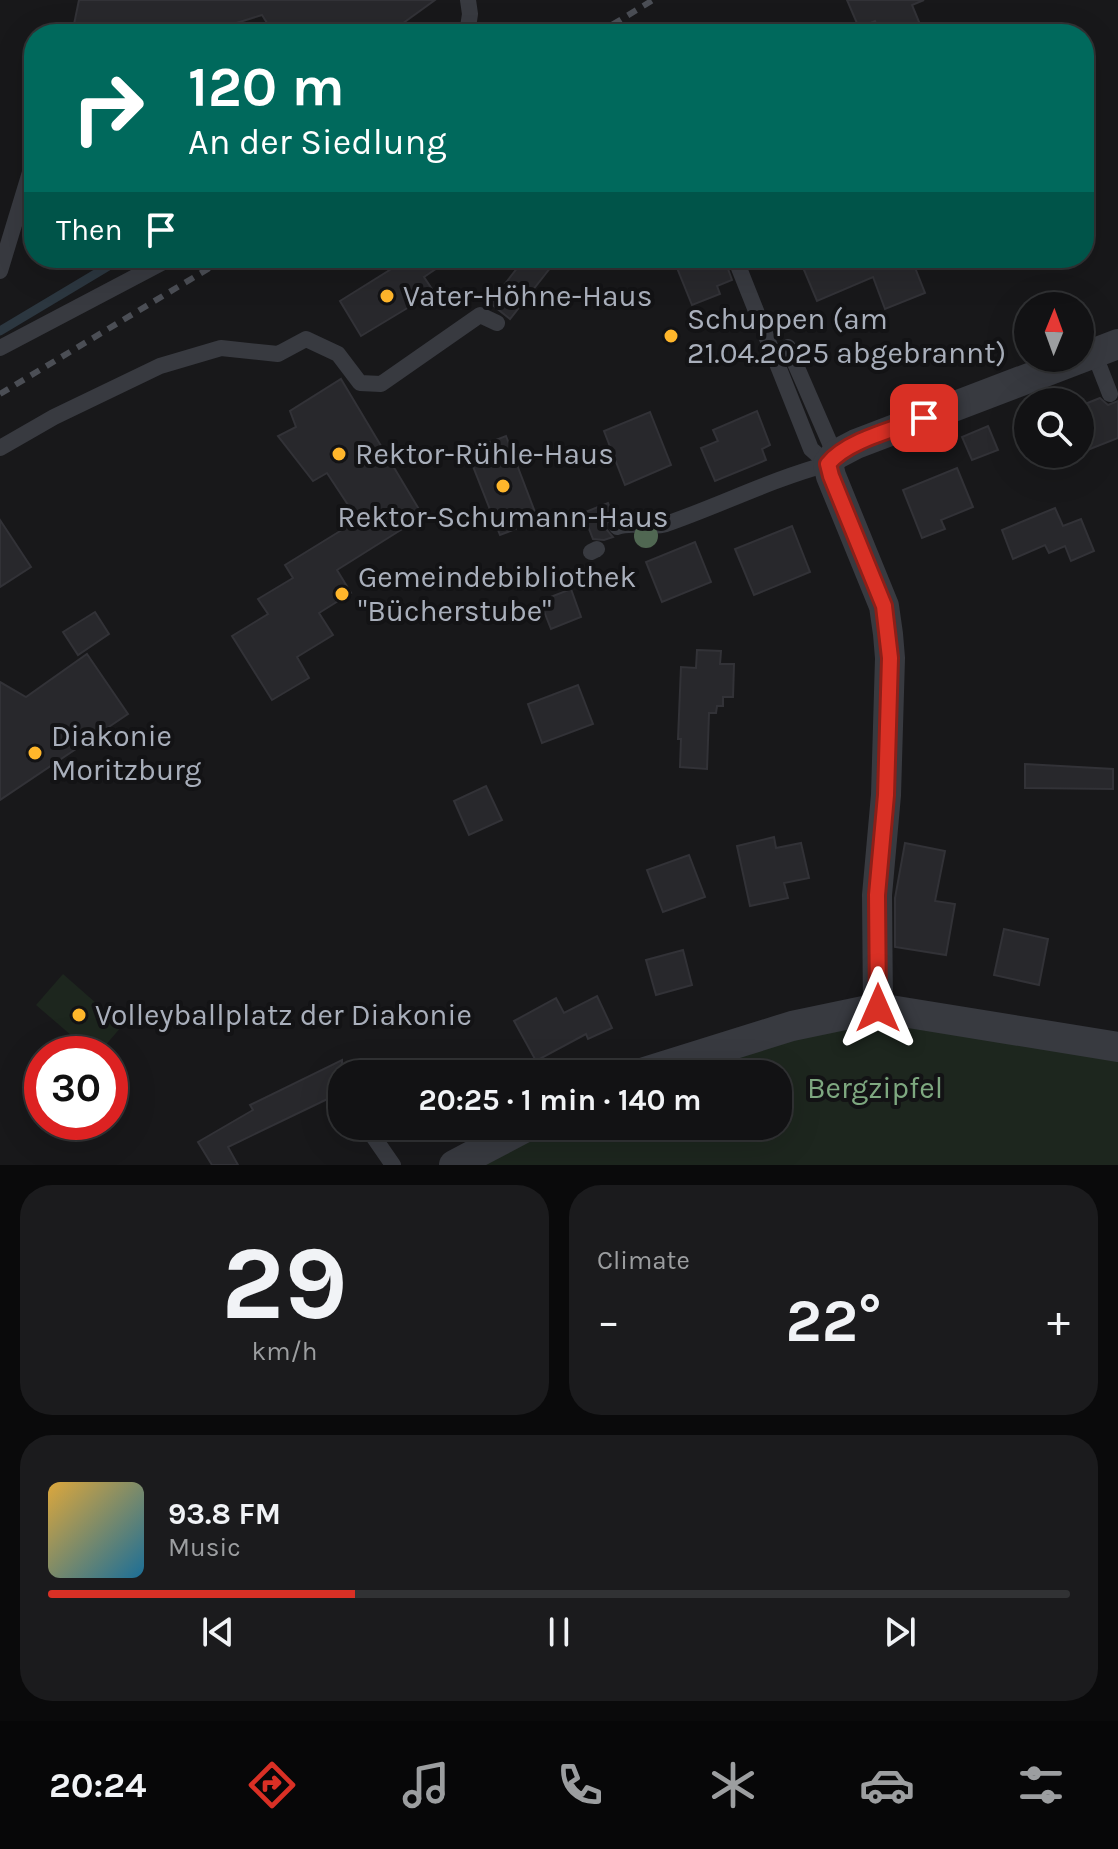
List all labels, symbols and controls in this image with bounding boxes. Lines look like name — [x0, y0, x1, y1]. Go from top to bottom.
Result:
text: 120 m — [188, 54, 345, 119]
icon: right — [56, 56, 160, 160]
text: An der Siedlung — [188, 121, 447, 163]
icon: arrive — [139, 208, 183, 252]
text: Then — [56, 212, 123, 248]
place label: Vater-Höhne-Haus — [403, 278, 652, 314]
marker: Vater-Höhne-Haus — [378, 287, 396, 305]
north arrow — [1014, 292, 1094, 372]
map controls — [1014, 292, 1094, 468]
place label: Schuppen (am 21.04.2025 abgebrannt) — [687, 301, 1006, 371]
marker: Schuppen (am 21.04.2025 abgebrannt) — [662, 327, 680, 345]
pin — [890, 384, 958, 452]
button: search — [1014, 388, 1094, 468]
icon: arrive — [902, 396, 946, 440]
place label: Rektor-Rühle-Haus — [355, 436, 614, 472]
marker: Rektor-Rühle-Haus — [330, 445, 348, 463]
marker: Rektor-Schumann-Haus — [494, 477, 512, 495]
place label: Rektor-Schumann-Haus — [337, 499, 669, 535]
place label: Gemeindebibliothek "Bücherstube" — [358, 559, 636, 629]
marker: Gemeindebibliothek "Bücherstube" — [333, 585, 351, 603]
place label: Diakonie Moritzburg — [51, 718, 201, 788]
marker: Diakonie Moritzburg — [26, 744, 44, 762]
position arrow — [836, 966, 920, 1050]
place label: Volleyballplatz der Diakonie — [95, 997, 472, 1033]
marker: Volleyballplatz der Diakonie — [70, 1006, 88, 1024]
speed limit sign: 30 — [24, 1036, 128, 1140]
park label: Bergzipfel — [807, 1070, 943, 1106]
text: 20:25 · 1 min · 140 m — [419, 1082, 701, 1118]
text: 29 — [221, 1223, 348, 1344]
text: Climate — [597, 1245, 690, 1276]
text: 22° — [786, 1286, 881, 1356]
text: − — [597, 1296, 620, 1347]
text: + — [1047, 1296, 1070, 1347]
text: km/h — [252, 1336, 317, 1367]
text: 93.8 FM — [168, 1496, 281, 1532]
text: Music — [168, 1532, 241, 1563]
icon: previous — [196, 1610, 240, 1654]
icon: pause — [537, 1610, 581, 1654]
icon: next — [878, 1610, 922, 1654]
icon: directions — [244, 1757, 300, 1813]
icon: music — [398, 1757, 454, 1813]
icon: phone — [552, 1757, 608, 1813]
icon: climate — [705, 1757, 761, 1813]
icon: car — [859, 1757, 915, 1813]
icon: filters — [1013, 1757, 1069, 1813]
text: 20:24 — [49, 1764, 146, 1806]

